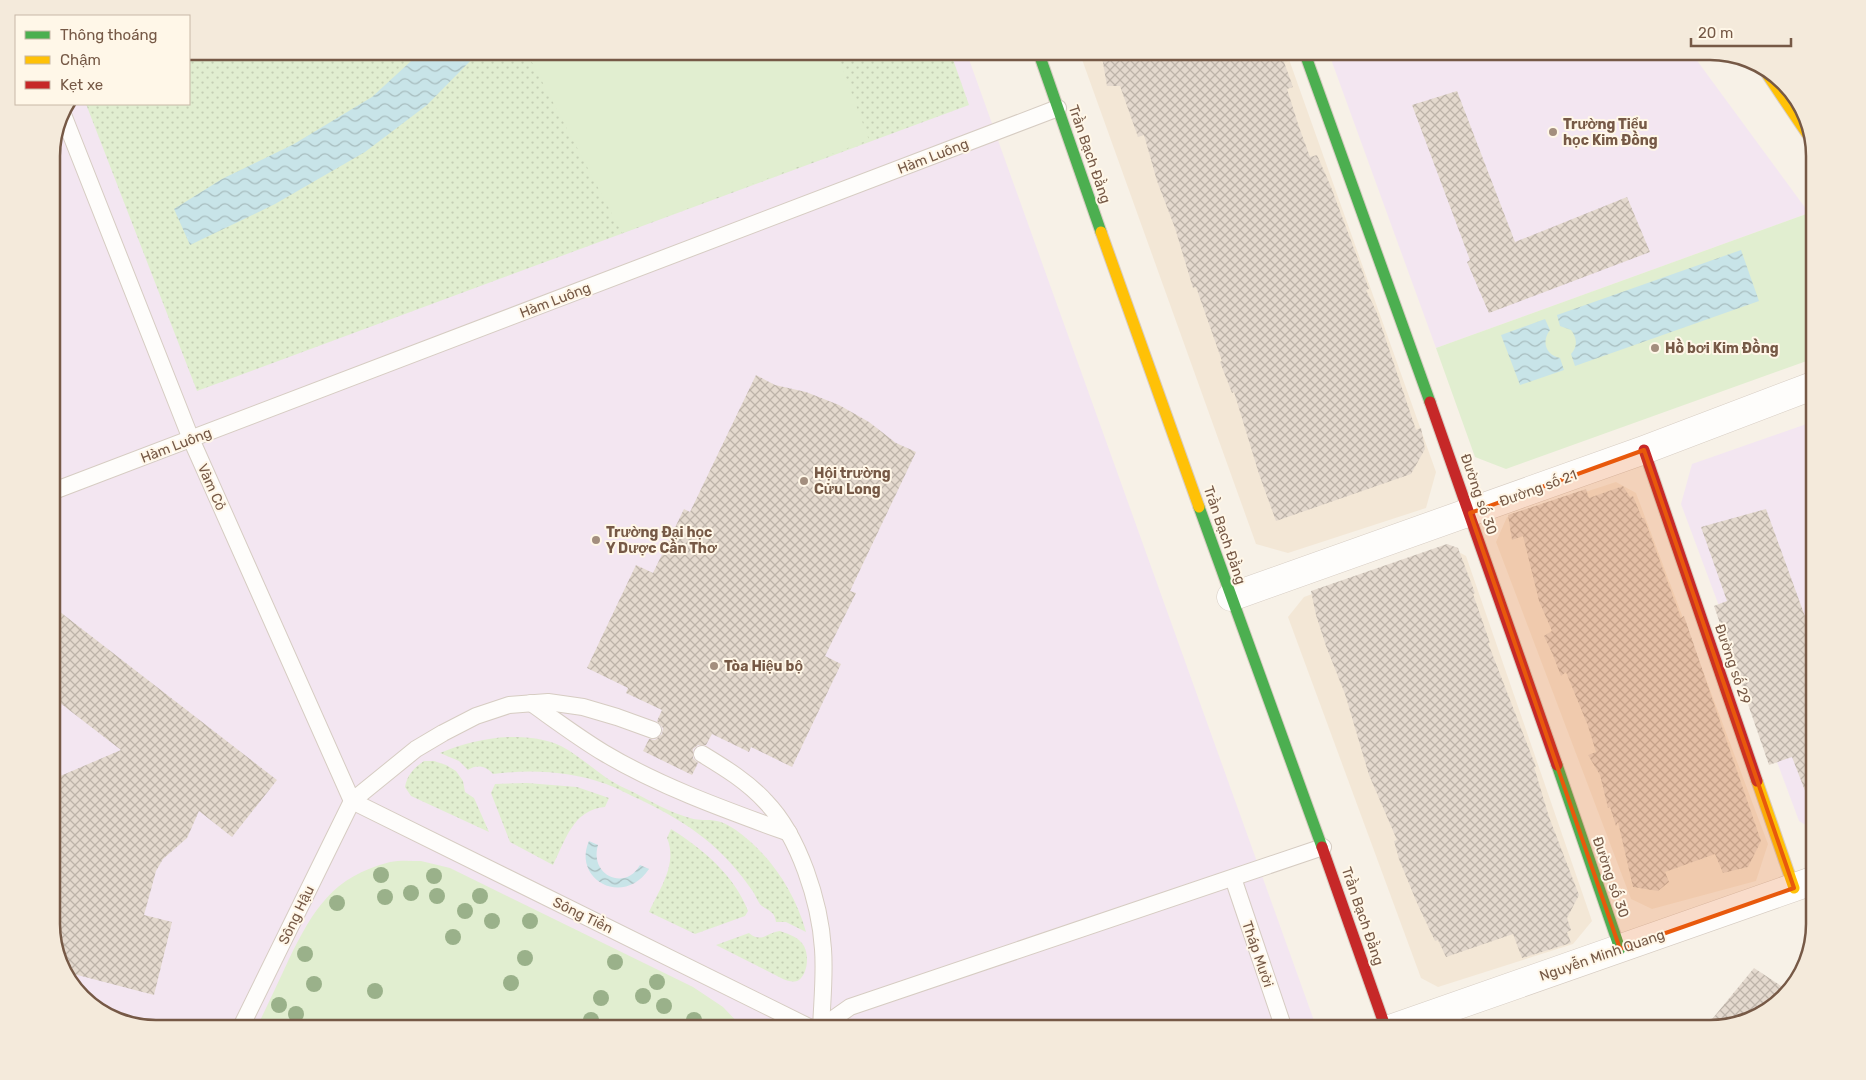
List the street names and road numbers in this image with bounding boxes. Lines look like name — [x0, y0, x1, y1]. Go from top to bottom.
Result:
street label: Trần Bạch Đằng — [1065, 102, 1115, 206]
street label: Hàm Luông — [895, 135, 971, 178]
street label: Hàm Luông — [517, 279, 593, 322]
street label: Hàm Luông — [138, 424, 214, 467]
street label: Đường số 30 — [1457, 451, 1501, 537]
street label: Vàm Cỏ — [194, 461, 229, 513]
street label: Đường số 21 — [1497, 466, 1579, 510]
street label: Trần Bạch Đằng — [1200, 483, 1250, 587]
street label: Đường số 29 — [1711, 621, 1755, 707]
street label: Đường số 30 — [1589, 834, 1633, 920]
street label: Trần Bạch Đằng — [1338, 864, 1388, 968]
street label: Sông Hậu — [275, 883, 318, 947]
street label: Sông Tiền — [550, 893, 616, 937]
street label: Tháp Mười — [1238, 919, 1277, 990]
street label: Nguyễn Minh Quang — [1537, 925, 1667, 985]

